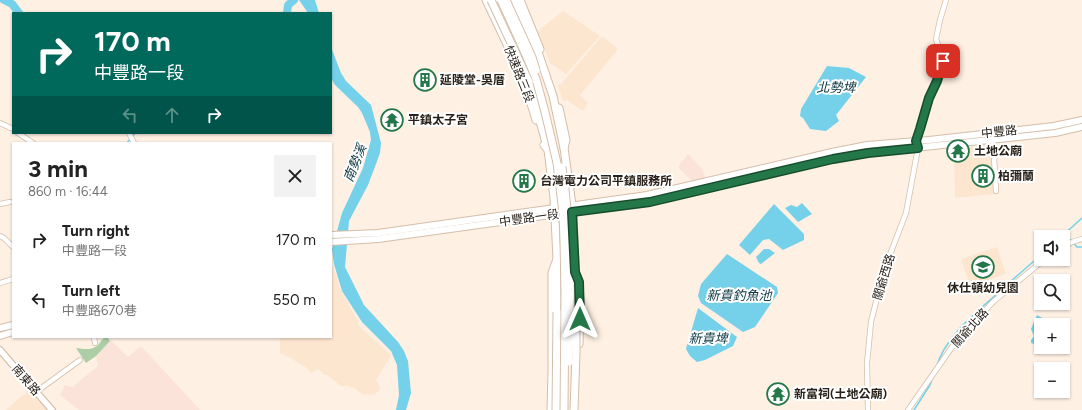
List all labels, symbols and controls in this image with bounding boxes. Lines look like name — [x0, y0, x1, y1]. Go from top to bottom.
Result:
text: 170 m — [94, 24, 171, 58]
icon: right — [28, 28, 80, 80]
street label: 快速路三段 — [501, 44, 537, 104]
pin — [926, 44, 960, 78]
icon: arrive — [932, 50, 954, 72]
text: 中豐路一段 — [94, 62, 184, 84]
building icon: 延陵堂-吳厝 — [412, 67, 438, 93]
place label: 延陵堂-吳厝 — [440, 73, 505, 87]
water label: 北勢埤 — [816, 80, 857, 95]
icon: left — [119, 104, 141, 126]
icon: ahead — [161, 104, 183, 126]
icon: right — [203, 104, 225, 126]
temple icon: 平鎮太子宮 — [379, 107, 405, 133]
place label: 平鎮太子宮 — [408, 113, 468, 127]
street label: 中豐路 — [980, 123, 1018, 141]
temple icon: 土地公廟 — [945, 138, 971, 164]
water label: 南勢溪 — [341, 140, 370, 184]
place label: 土地公廟 — [974, 144, 1022, 158]
text: 3 min — [28, 154, 88, 183]
button: close — [274, 155, 316, 197]
building icon: 柏彌蘭 — [970, 163, 996, 189]
building icon: 台灣電力公司平鎮服務所 — [511, 168, 537, 194]
place label: 柏彌蘭 — [998, 169, 1034, 183]
place label: 台灣電力公司平鎮服務所 — [540, 174, 672, 188]
text: 860 m · 16:44 — [28, 184, 108, 199]
street label: 中豐路一段 — [498, 207, 560, 229]
text: Turn right — [62, 222, 130, 240]
icon: right — [28, 229, 50, 251]
map controls — [1034, 230, 1070, 398]
button: sound — [1034, 230, 1070, 266]
text: 170 m — [276, 231, 316, 249]
text: 中豐路一段 — [62, 243, 127, 258]
street label: 關爺西路 — [870, 252, 898, 302]
school or university icon: 休仕頓幼兒園 — [970, 254, 996, 280]
button: search — [1034, 274, 1070, 310]
place label: 休仕頓幼兒園 — [947, 281, 1019, 295]
text: Turn left — [62, 282, 120, 300]
water label: 新貴釣魚池 — [706, 288, 773, 303]
icon: left — [28, 289, 50, 311]
text: 550 m — [273, 291, 316, 309]
position arrow — [559, 298, 601, 340]
text: 中豐路670巷 — [62, 303, 137, 318]
street label: 關爺北路 — [949, 305, 991, 351]
button: + — [1034, 318, 1070, 354]
water label: 新貴埤 — [688, 331, 729, 346]
street label: 南東路 — [9, 362, 43, 398]
button: − — [1034, 362, 1070, 398]
temple icon: 新富祠(土地公廟) — [765, 381, 791, 407]
place label: 新富祠(土地公廟) — [794, 387, 888, 401]

